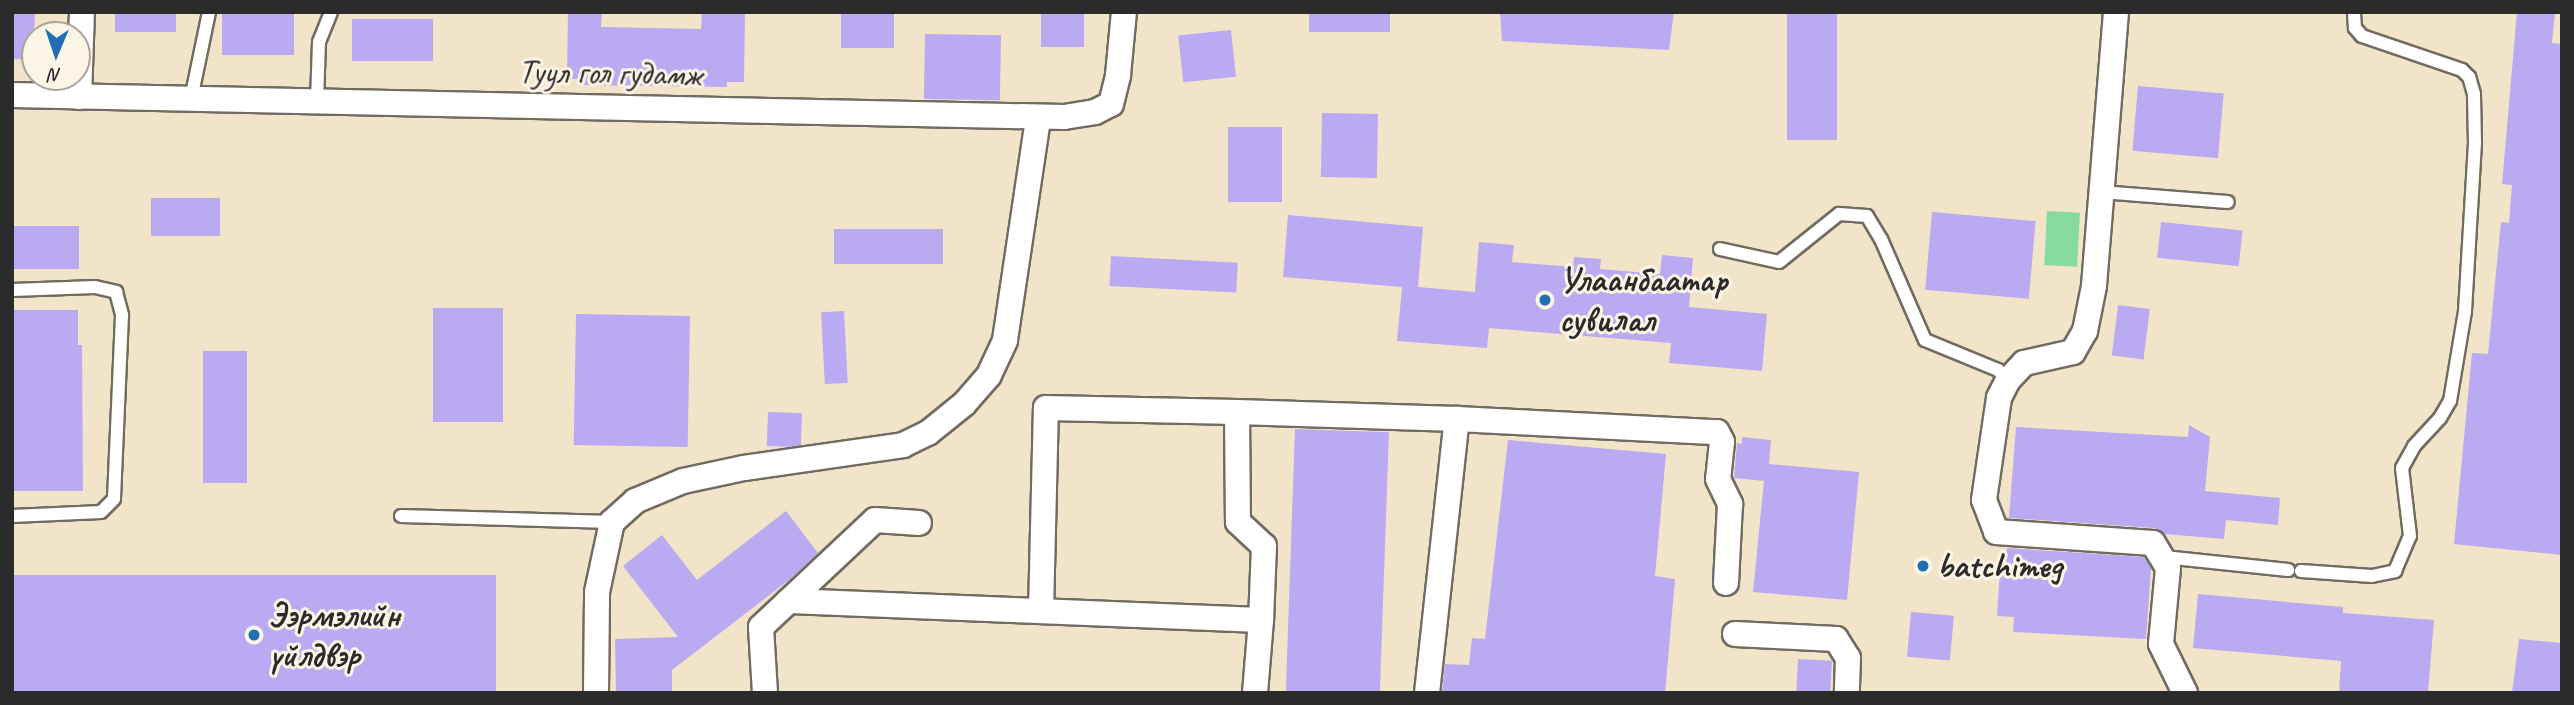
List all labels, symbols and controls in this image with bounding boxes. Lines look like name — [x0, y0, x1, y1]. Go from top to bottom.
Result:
north arrow — [21, 21, 91, 91]
street label: Туул гол гудамж — [518, 50, 702, 96]
text: N — [49, 63, 62, 87]
place label: Улаанбаатар сувилал — [1559, 259, 1728, 341]
marker: Улаанбаатар сувилал — [1537, 292, 1553, 308]
place label: batchimeg — [1937, 545, 2062, 587]
marker: batchimeg — [1915, 558, 1931, 574]
place label: Ээрмэлийн үйлдвэр — [268, 594, 400, 676]
marker: Ээрмэлийн үйлдвэр — [246, 627, 262, 643]

